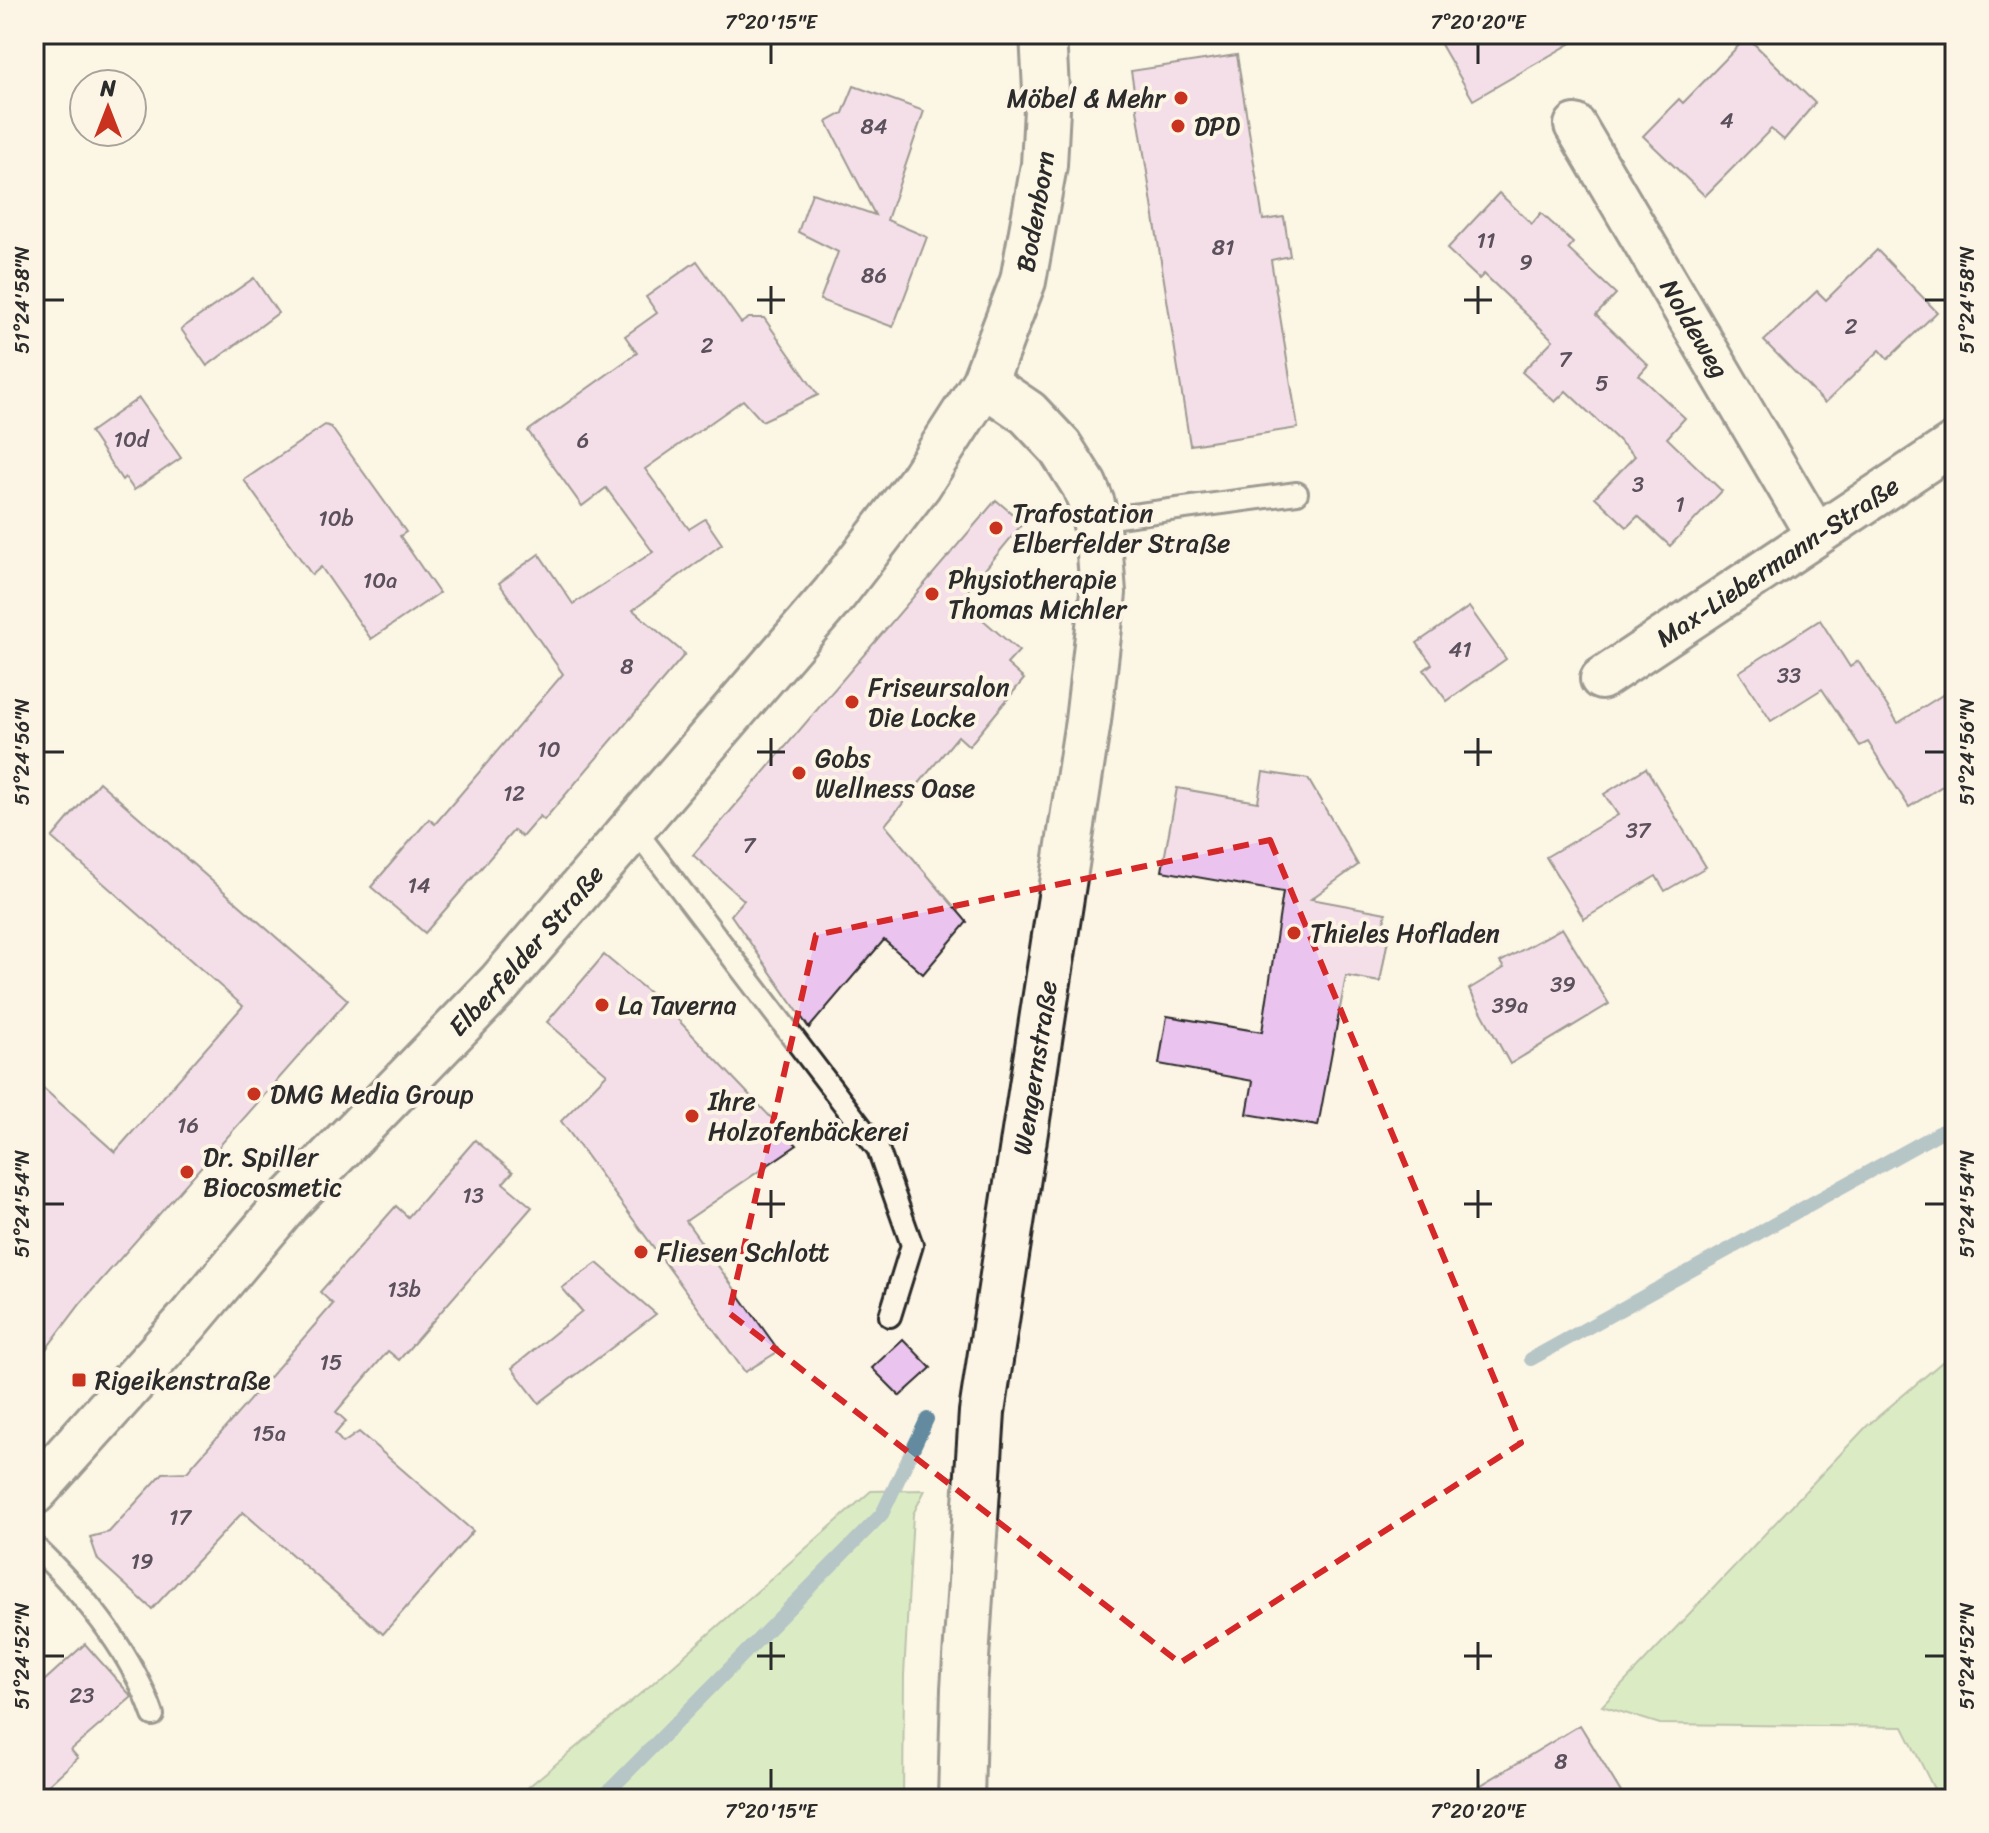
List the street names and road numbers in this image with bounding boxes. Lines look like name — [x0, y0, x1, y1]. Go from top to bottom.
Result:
street label: Bodenborn — [1002, 150, 1068, 276]
street label: Noldeweg — [1647, 270, 1742, 387]
street label: Max-Liebermann-Straße — [1646, 463, 1909, 660]
street label: Elberfelder Straße — [436, 853, 616, 1048]
street label: Wengernstraße — [999, 977, 1071, 1158]

